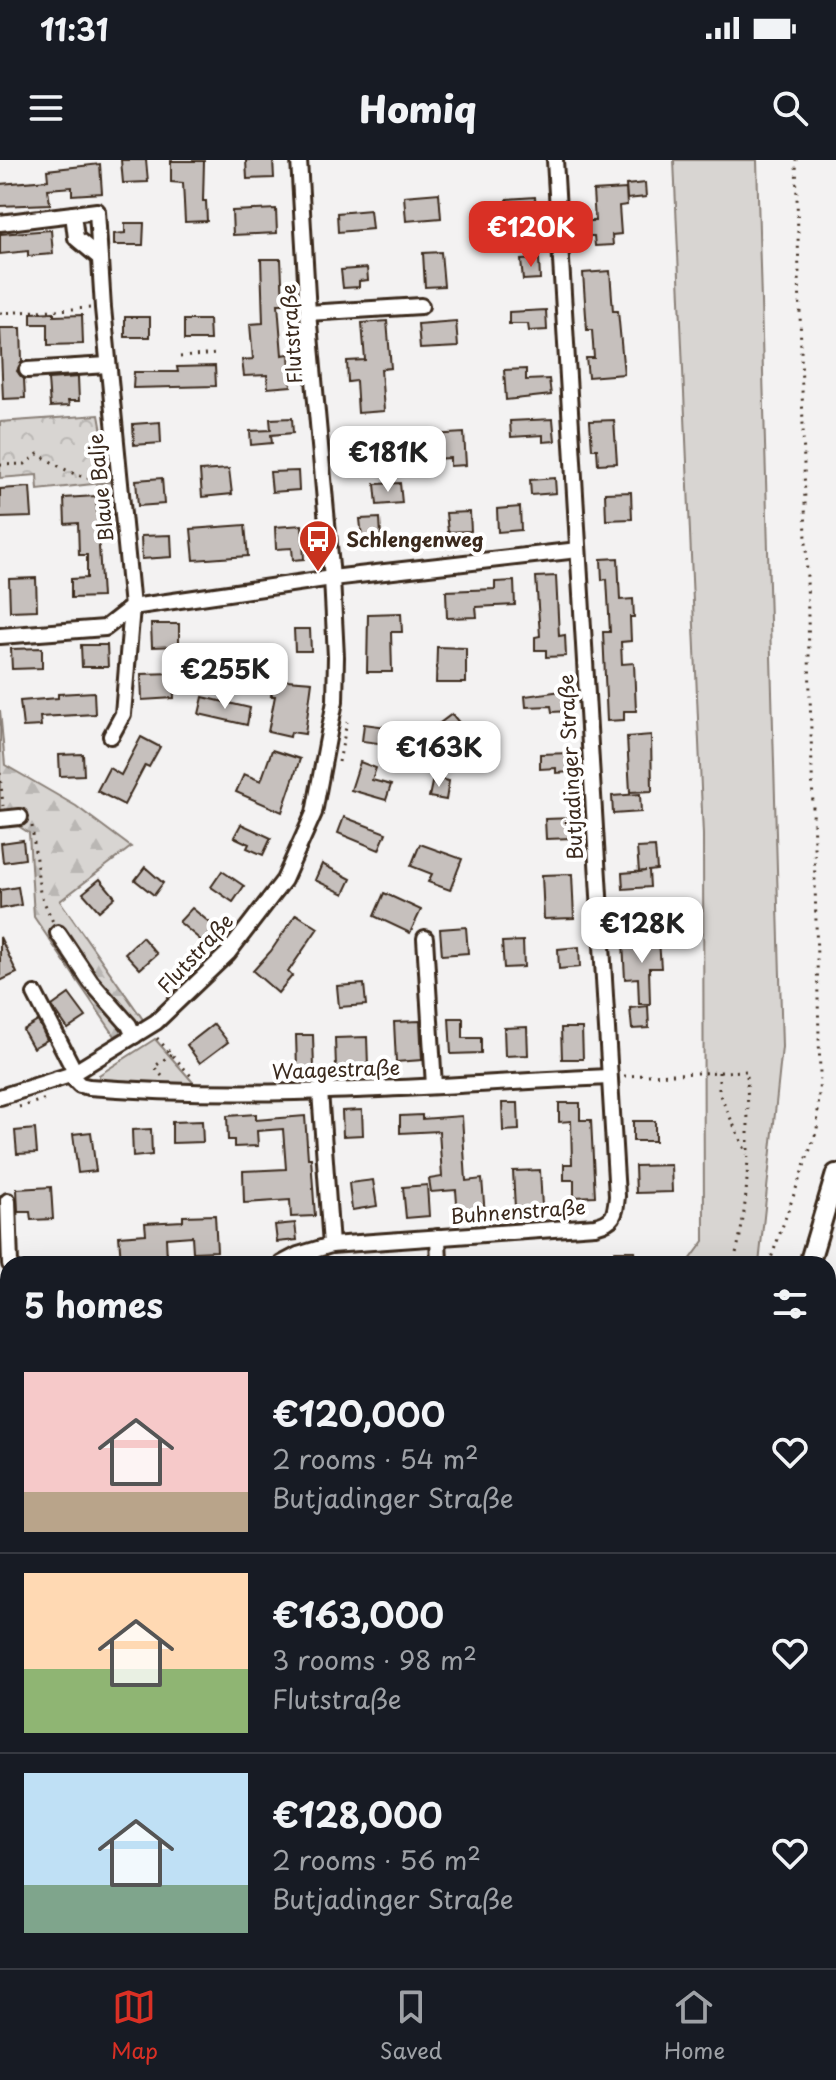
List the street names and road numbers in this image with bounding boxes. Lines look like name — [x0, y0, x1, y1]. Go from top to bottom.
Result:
street label: Flutstraße — [273, 283, 309, 385]
street label: Blaue Balje — [79, 432, 121, 544]
street label: Butjadinger Straße — [550, 673, 590, 861]
street label: Flutstraße — [150, 906, 240, 1000]
street label: Waagestraße — [271, 1052, 401, 1086]
street label: Buhnenstraße — [449, 1191, 587, 1231]

